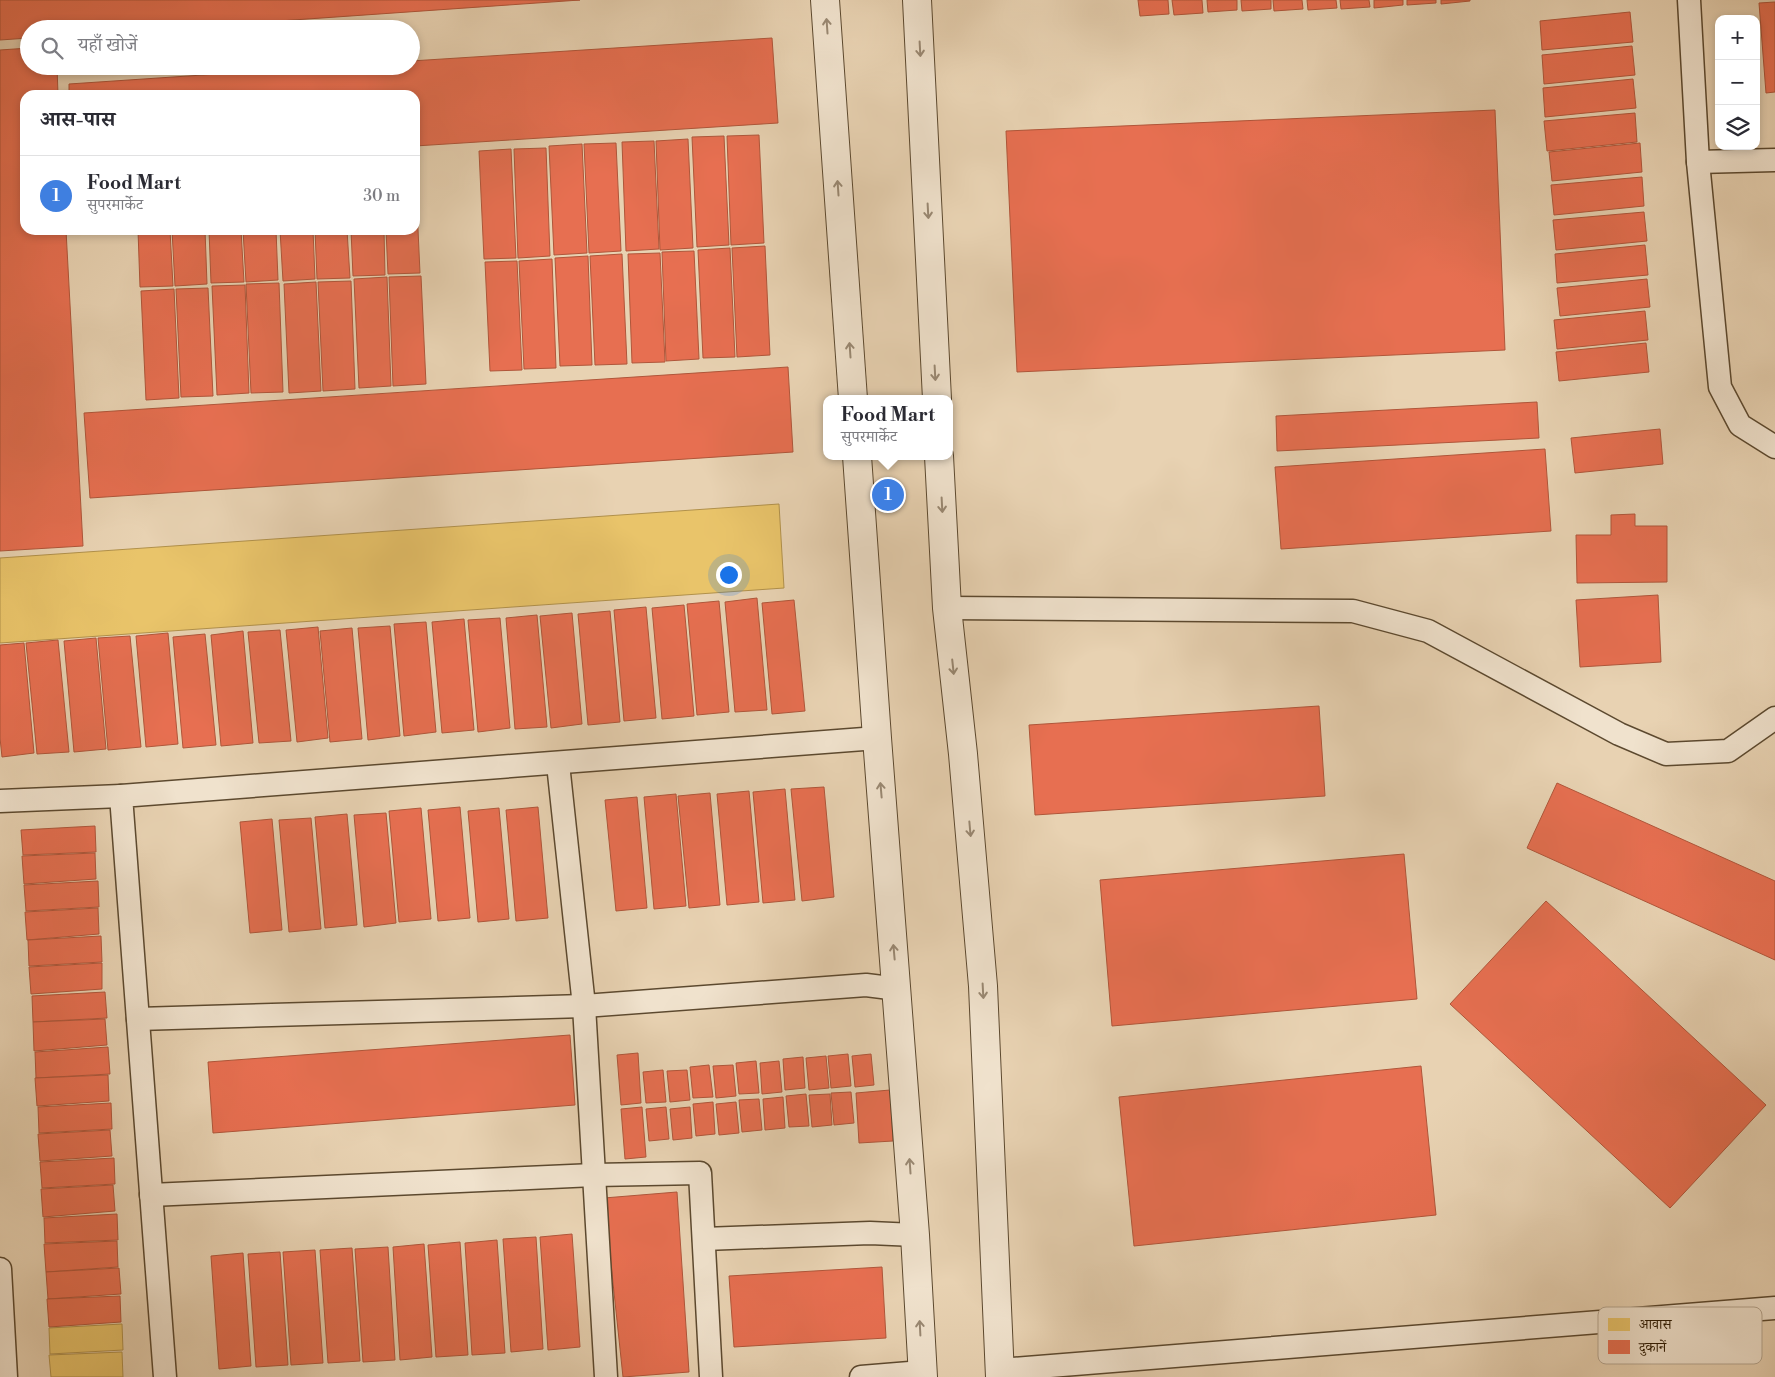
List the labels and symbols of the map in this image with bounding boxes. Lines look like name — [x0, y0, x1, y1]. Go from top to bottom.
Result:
one-way arrow — [822, 18, 831, 34]
one-way arrow — [915, 40, 924, 56]
one-way arrow — [834, 180, 843, 196]
one-way arrow — [923, 203, 932, 219]
one-way arrow — [845, 342, 854, 358]
one-way arrow — [931, 365, 940, 381]
pin: 1 — [872, 476, 904, 514]
one-way arrow — [937, 497, 946, 513]
your location — [716, 562, 742, 588]
one-way arrow — [948, 659, 958, 675]
one-way arrow — [876, 782, 886, 798]
one-way arrow — [965, 820, 974, 836]
one-way arrow — [890, 944, 899, 960]
one-way arrow — [978, 982, 987, 998]
one-way arrow — [906, 1158, 915, 1174]
legend — [1598, 1307, 1762, 1364]
text: आवास — [1639, 1316, 1673, 1334]
one-way arrow — [915, 1321, 925, 1337]
text: दुकानें — [1638, 1339, 1667, 1357]

